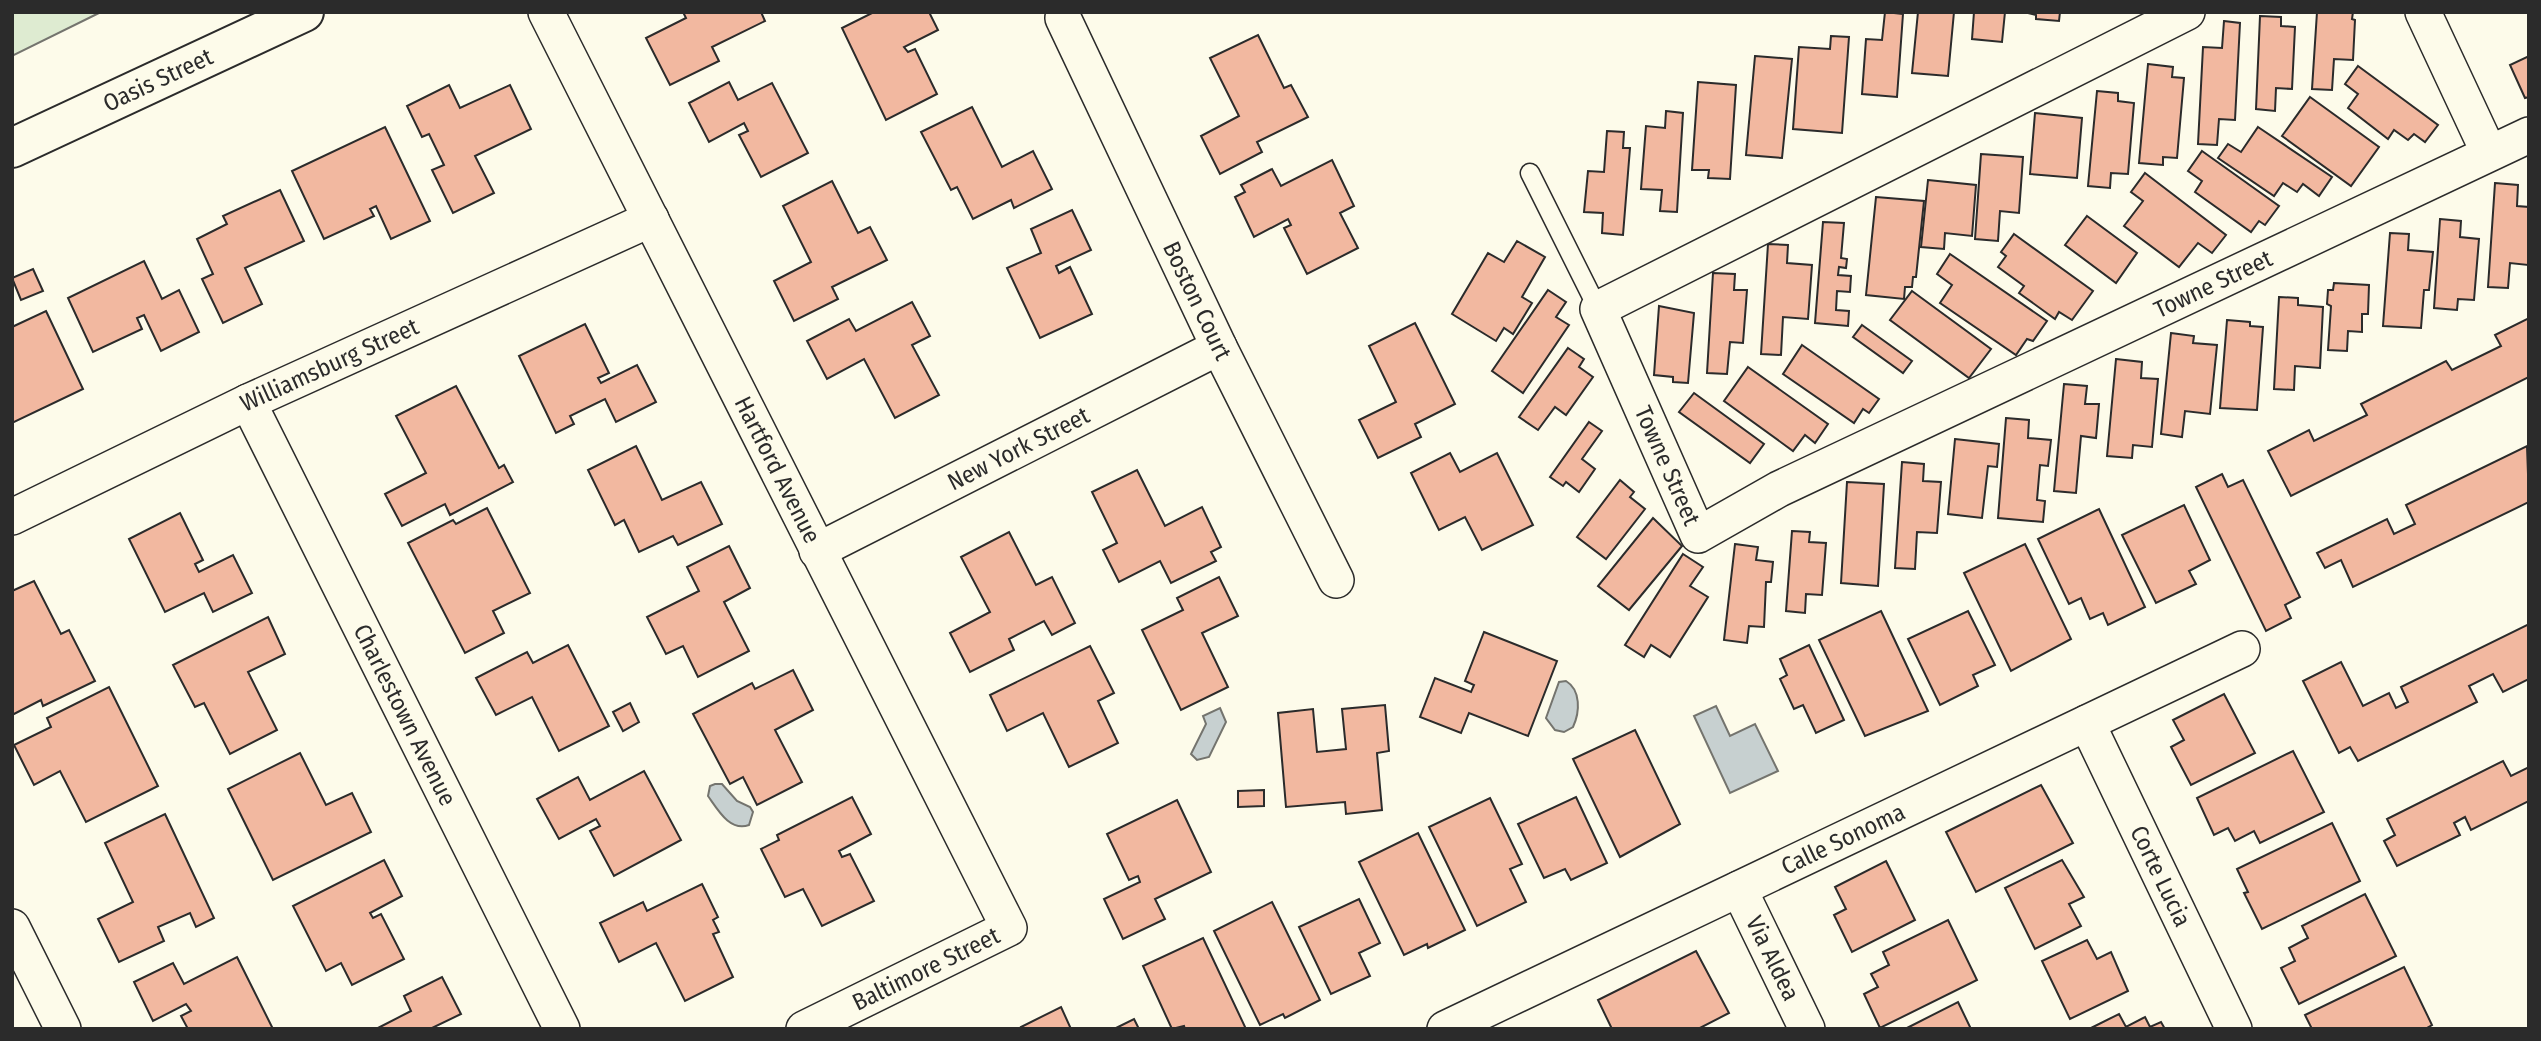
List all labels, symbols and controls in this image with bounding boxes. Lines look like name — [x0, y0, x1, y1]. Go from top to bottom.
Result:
street label: Oasis Street — [99, 42, 217, 118]
street label: Boston Court — [1157, 237, 1237, 365]
street label: Towne Street — [2150, 244, 2277, 324]
street label: Williamsburg Street — [236, 312, 423, 418]
street label: Hartford Avenue — [729, 392, 826, 548]
street label: New York Street — [943, 401, 1094, 496]
street label: Towne Street — [1629, 402, 1706, 530]
street label: Charlestown Avenue — [348, 620, 462, 810]
street label: Calle Sonoma — [1777, 798, 1909, 881]
street label: Corte Lucia — [2124, 821, 2197, 931]
street label: Via Aldea — [1740, 911, 1805, 1005]
street label: Baltimore Street — [848, 921, 1004, 1017]

